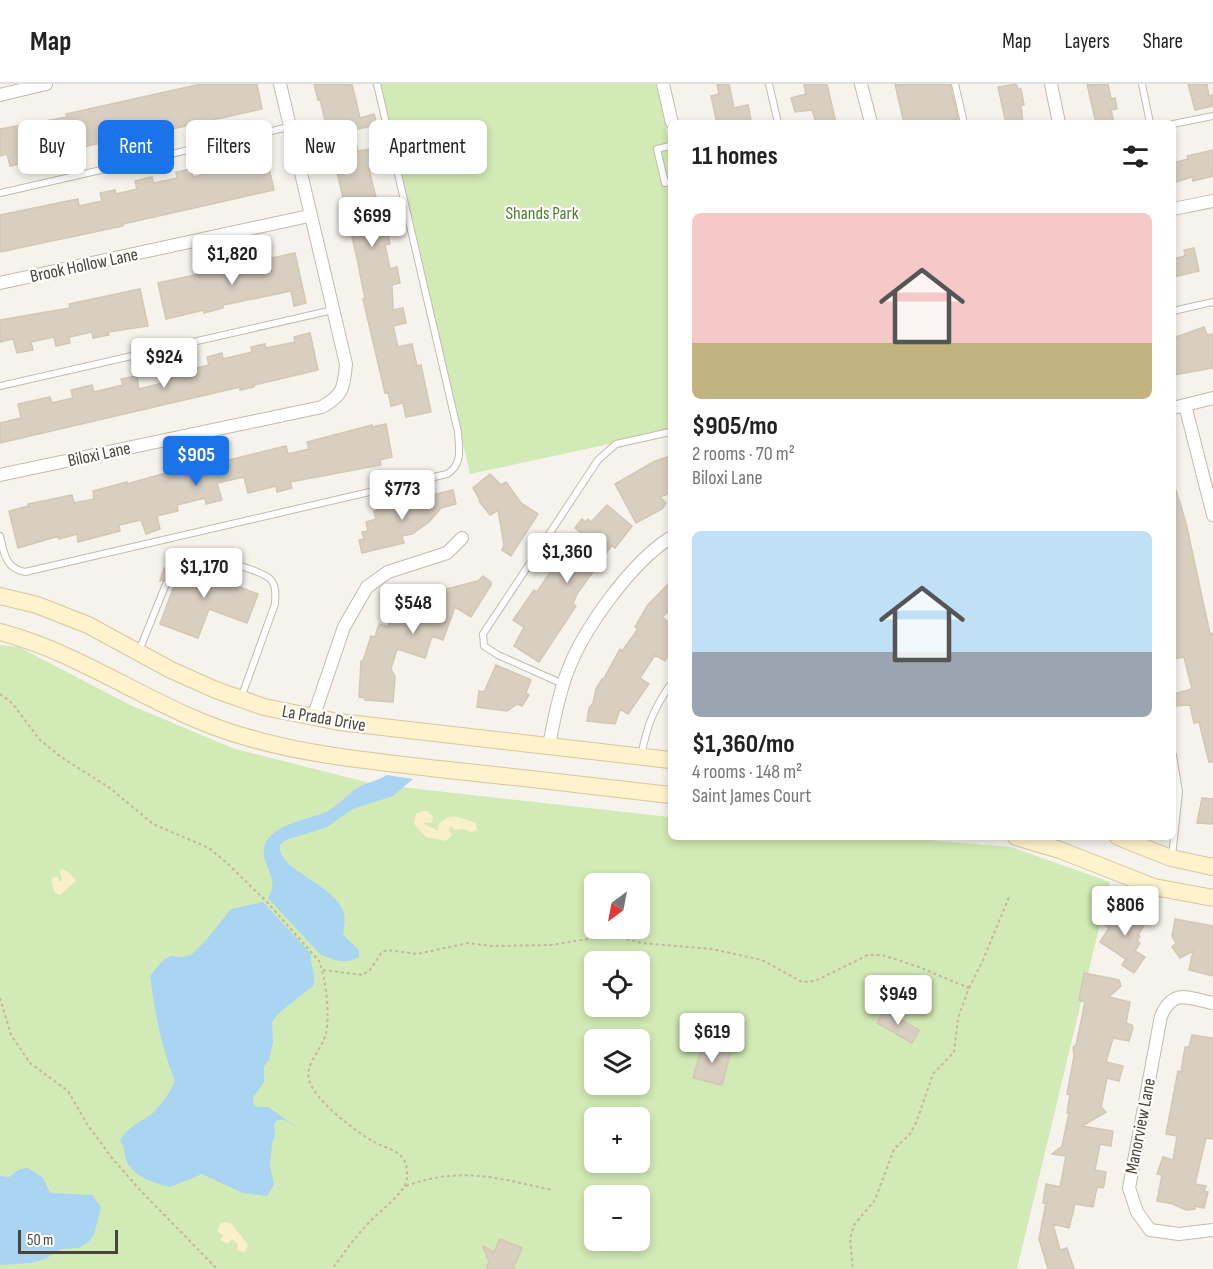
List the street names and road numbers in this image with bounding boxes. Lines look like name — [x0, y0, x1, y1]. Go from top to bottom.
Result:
street label: Brook Hollow Lane — [28, 244, 140, 287]
street label: Biloxi Lane — [66, 438, 132, 471]
street label: La Prada Drive — [280, 701, 367, 736]
street label: Manorview Lane — [1121, 1076, 1160, 1176]

